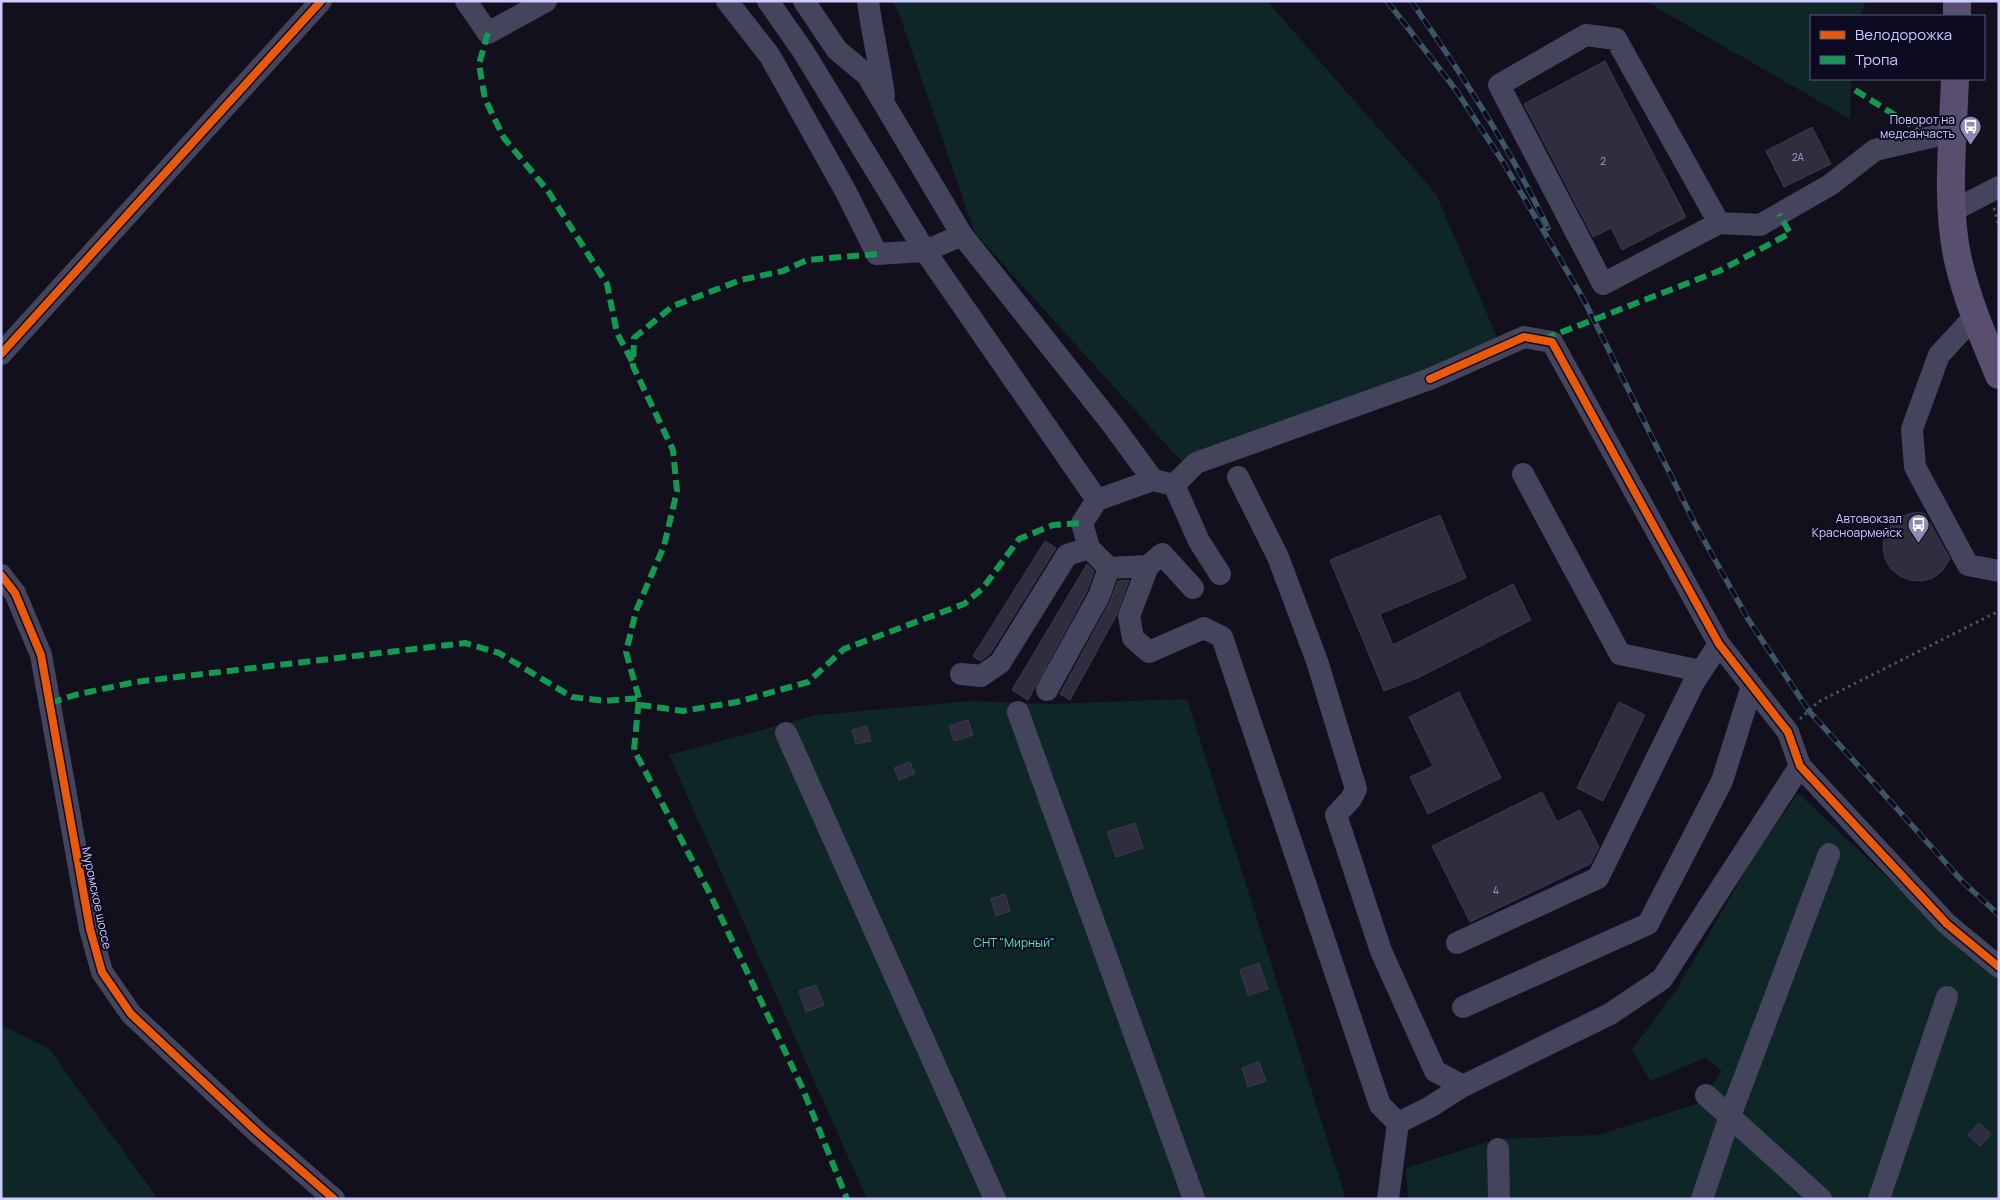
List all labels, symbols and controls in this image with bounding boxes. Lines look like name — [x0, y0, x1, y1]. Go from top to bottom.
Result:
legend — [1810, 15, 1985, 80]
text: Велодорожка — [1855, 24, 1952, 45]
text: Тропа — [1855, 49, 1898, 70]
place label: Поворот на медсанчасть — [1880, 111, 1955, 142]
bus stop icon: Поворот на медсанчасть — [1959, 114, 1983, 145]
house number: 2А — [1792, 150, 1805, 164]
house number: 2 — [1600, 154, 1606, 168]
place label: Автовокзал Красноармейск — [1812, 510, 1903, 541]
bus stop icon: Автовокзал Красноармейск — [1906, 513, 1930, 544]
street label: Муромское шоссе — [78, 845, 116, 951]
house number: 4 — [1493, 883, 1499, 897]
park label: СНТ "Мирный" — [973, 934, 1055, 951]

